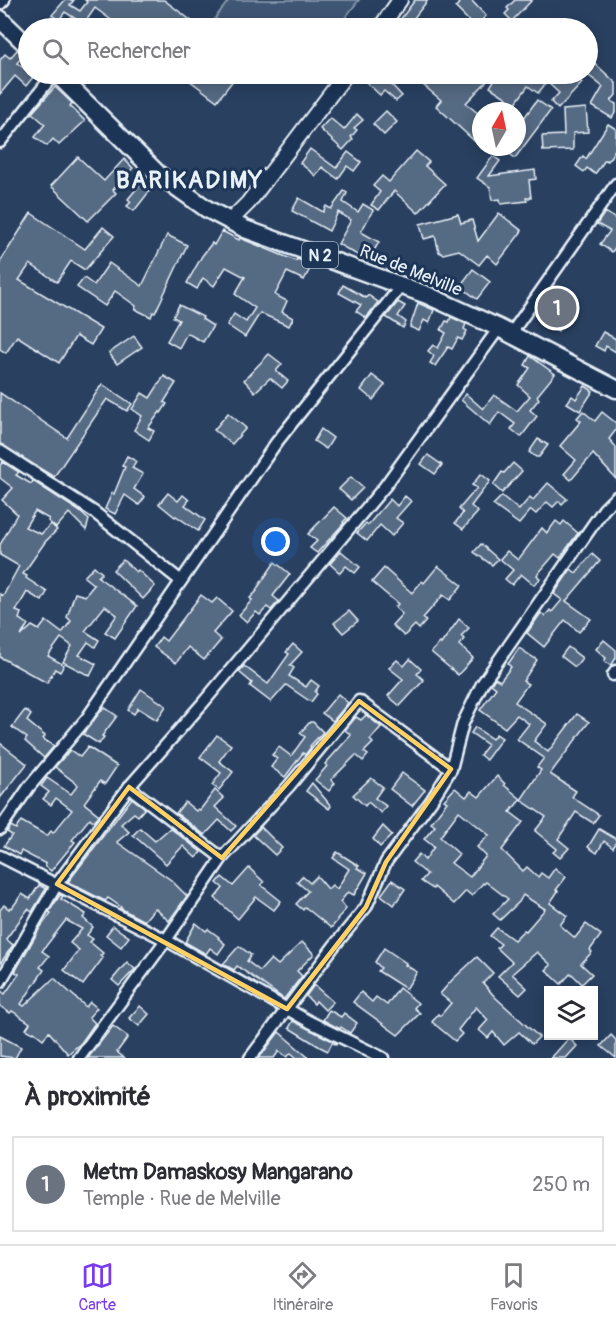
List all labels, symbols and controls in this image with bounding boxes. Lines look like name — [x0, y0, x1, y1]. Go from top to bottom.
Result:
search box — [18, 18, 598, 84]
icon: search — [39, 35, 72, 68]
text: Rechercher — [87, 37, 191, 65]
north arrow — [472, 102, 526, 156]
district label: BARIKADIMY — [116, 166, 264, 195]
street label: Rue de Melville — [356, 239, 466, 302]
road number: N 2 — [302, 242, 338, 268]
pin: 1 — [538, 286, 576, 330]
your location — [261, 527, 290, 556]
map controls — [544, 986, 598, 1040]
button: layers — [544, 986, 598, 1040]
text: À proximité — [24, 1081, 151, 1113]
text: Metm Damaskosy Mangarano — [83, 1158, 353, 1186]
text: 1 — [42, 1172, 49, 1197]
text: 250 m — [532, 1172, 590, 1197]
text: Temple · Rue de Melville — [83, 1186, 281, 1211]
tab: Carte — [78, 1259, 116, 1315]
tab: Itinéraire — [273, 1259, 333, 1315]
tab: Favoris — [490, 1259, 538, 1315]

